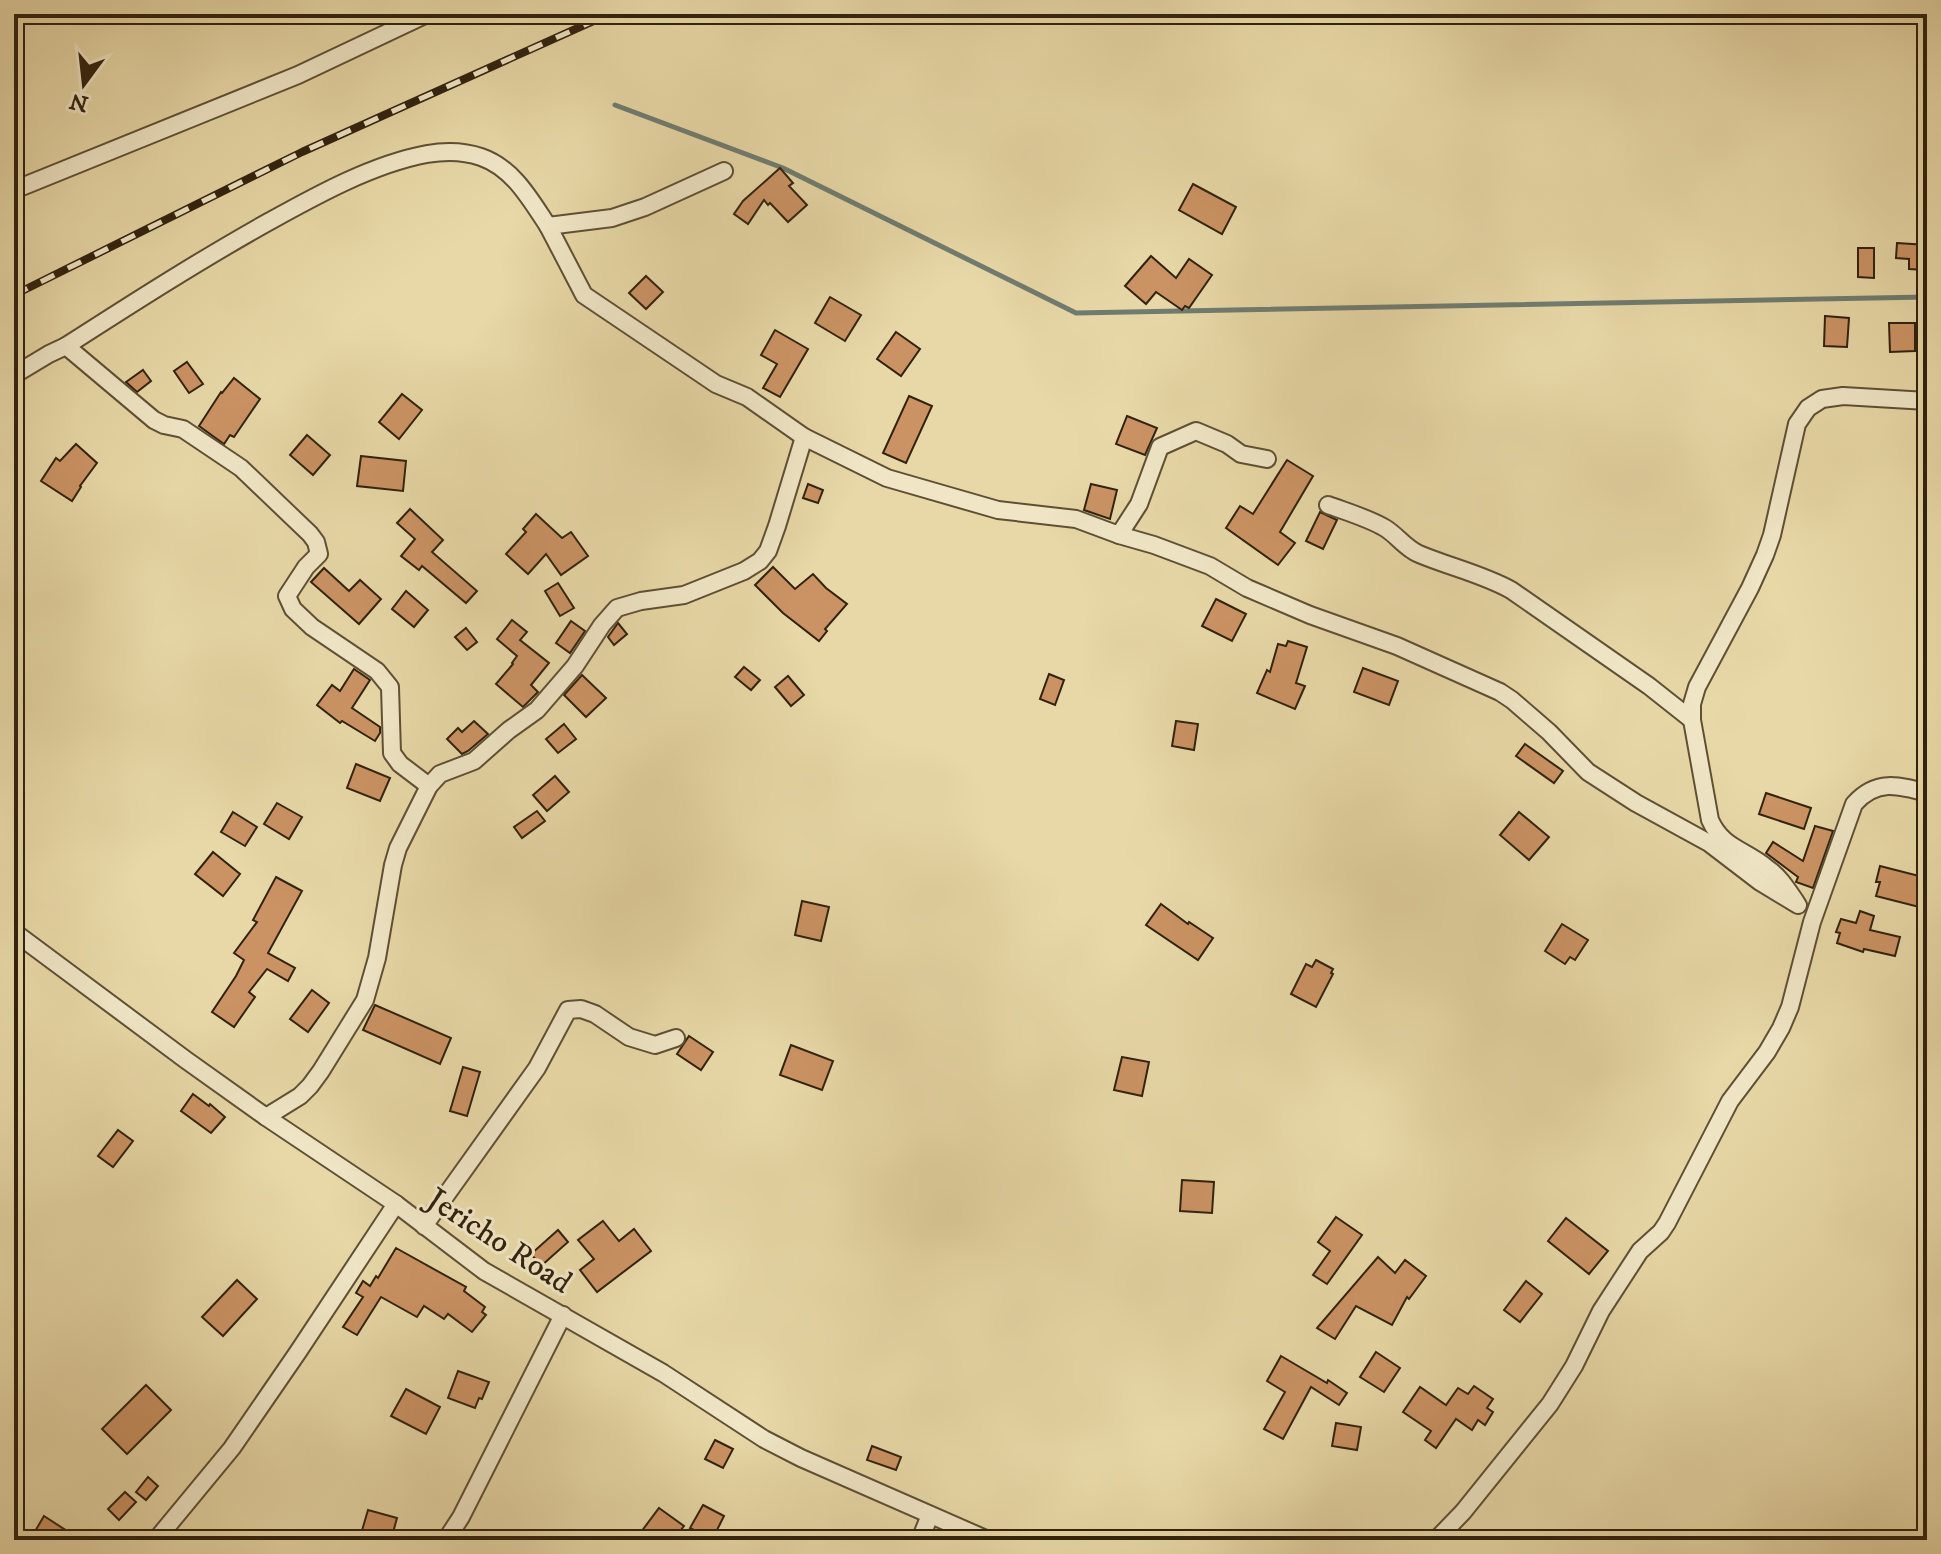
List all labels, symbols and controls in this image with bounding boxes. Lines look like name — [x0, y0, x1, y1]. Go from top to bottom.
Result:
north arrow — [44, 44, 124, 124]
text: N — [67, 86, 91, 117]
street label: Jericho Road — [416, 1178, 579, 1303]

